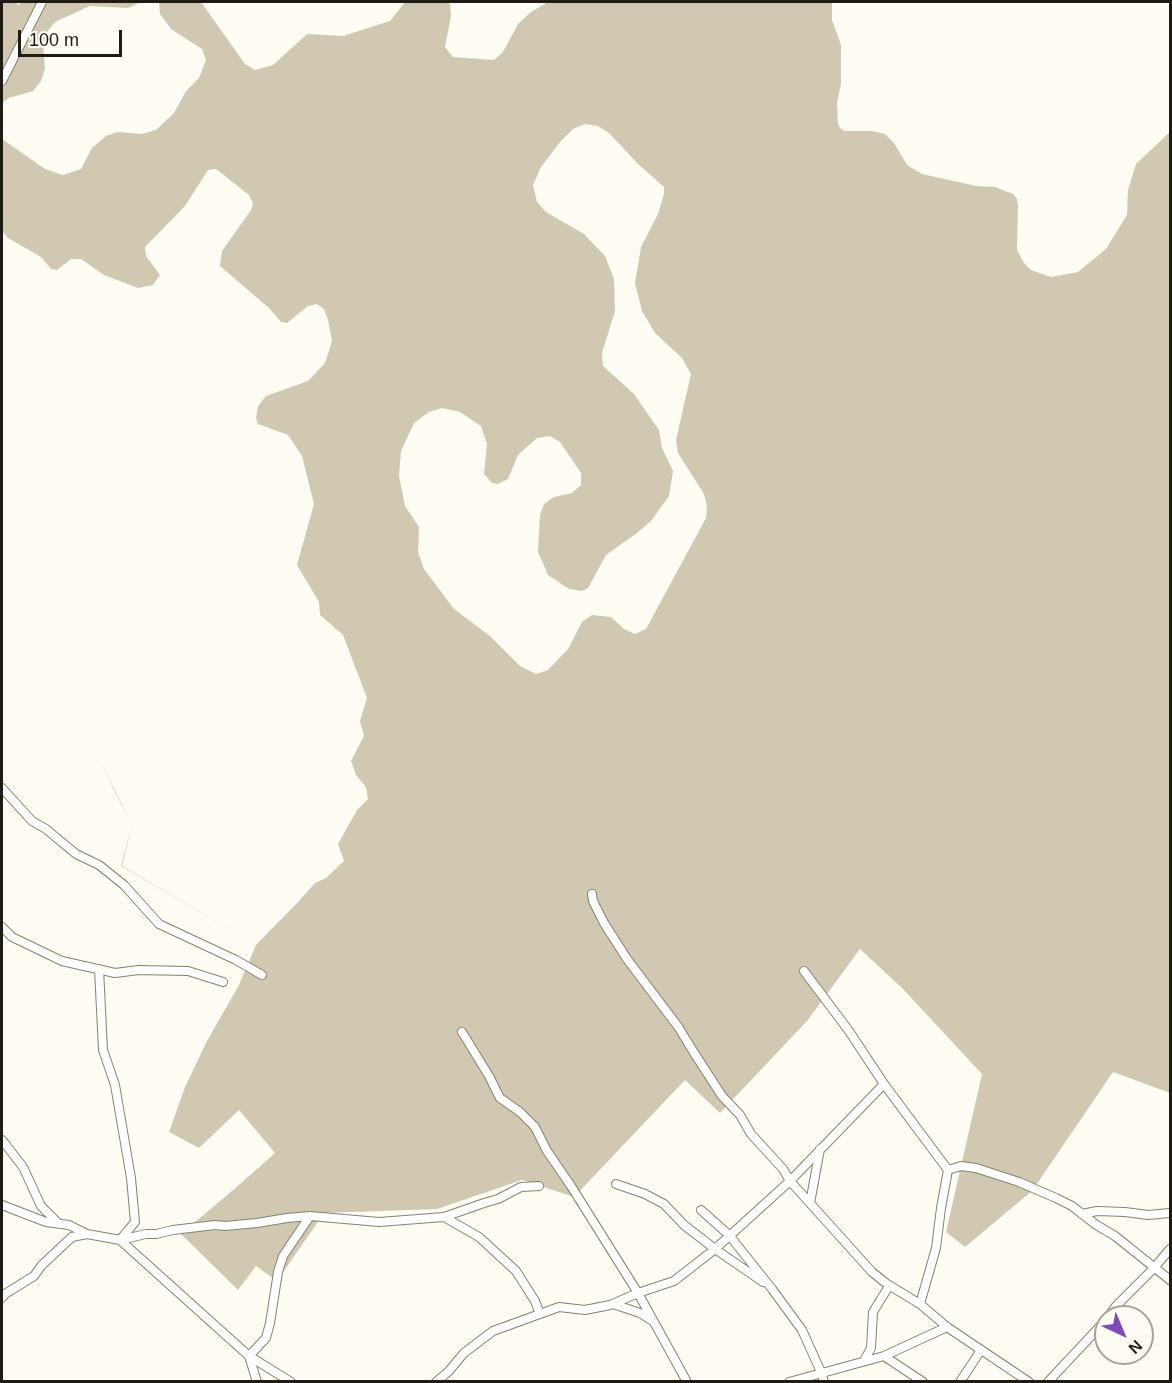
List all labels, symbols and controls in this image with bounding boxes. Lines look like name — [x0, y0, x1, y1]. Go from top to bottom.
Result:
scale bar — [21, 18, 124, 56]
text: 100 m — [29, 30, 79, 50]
north arrow — [1094, 1305, 1154, 1365]
text: N — [1125, 1337, 1146, 1357]

